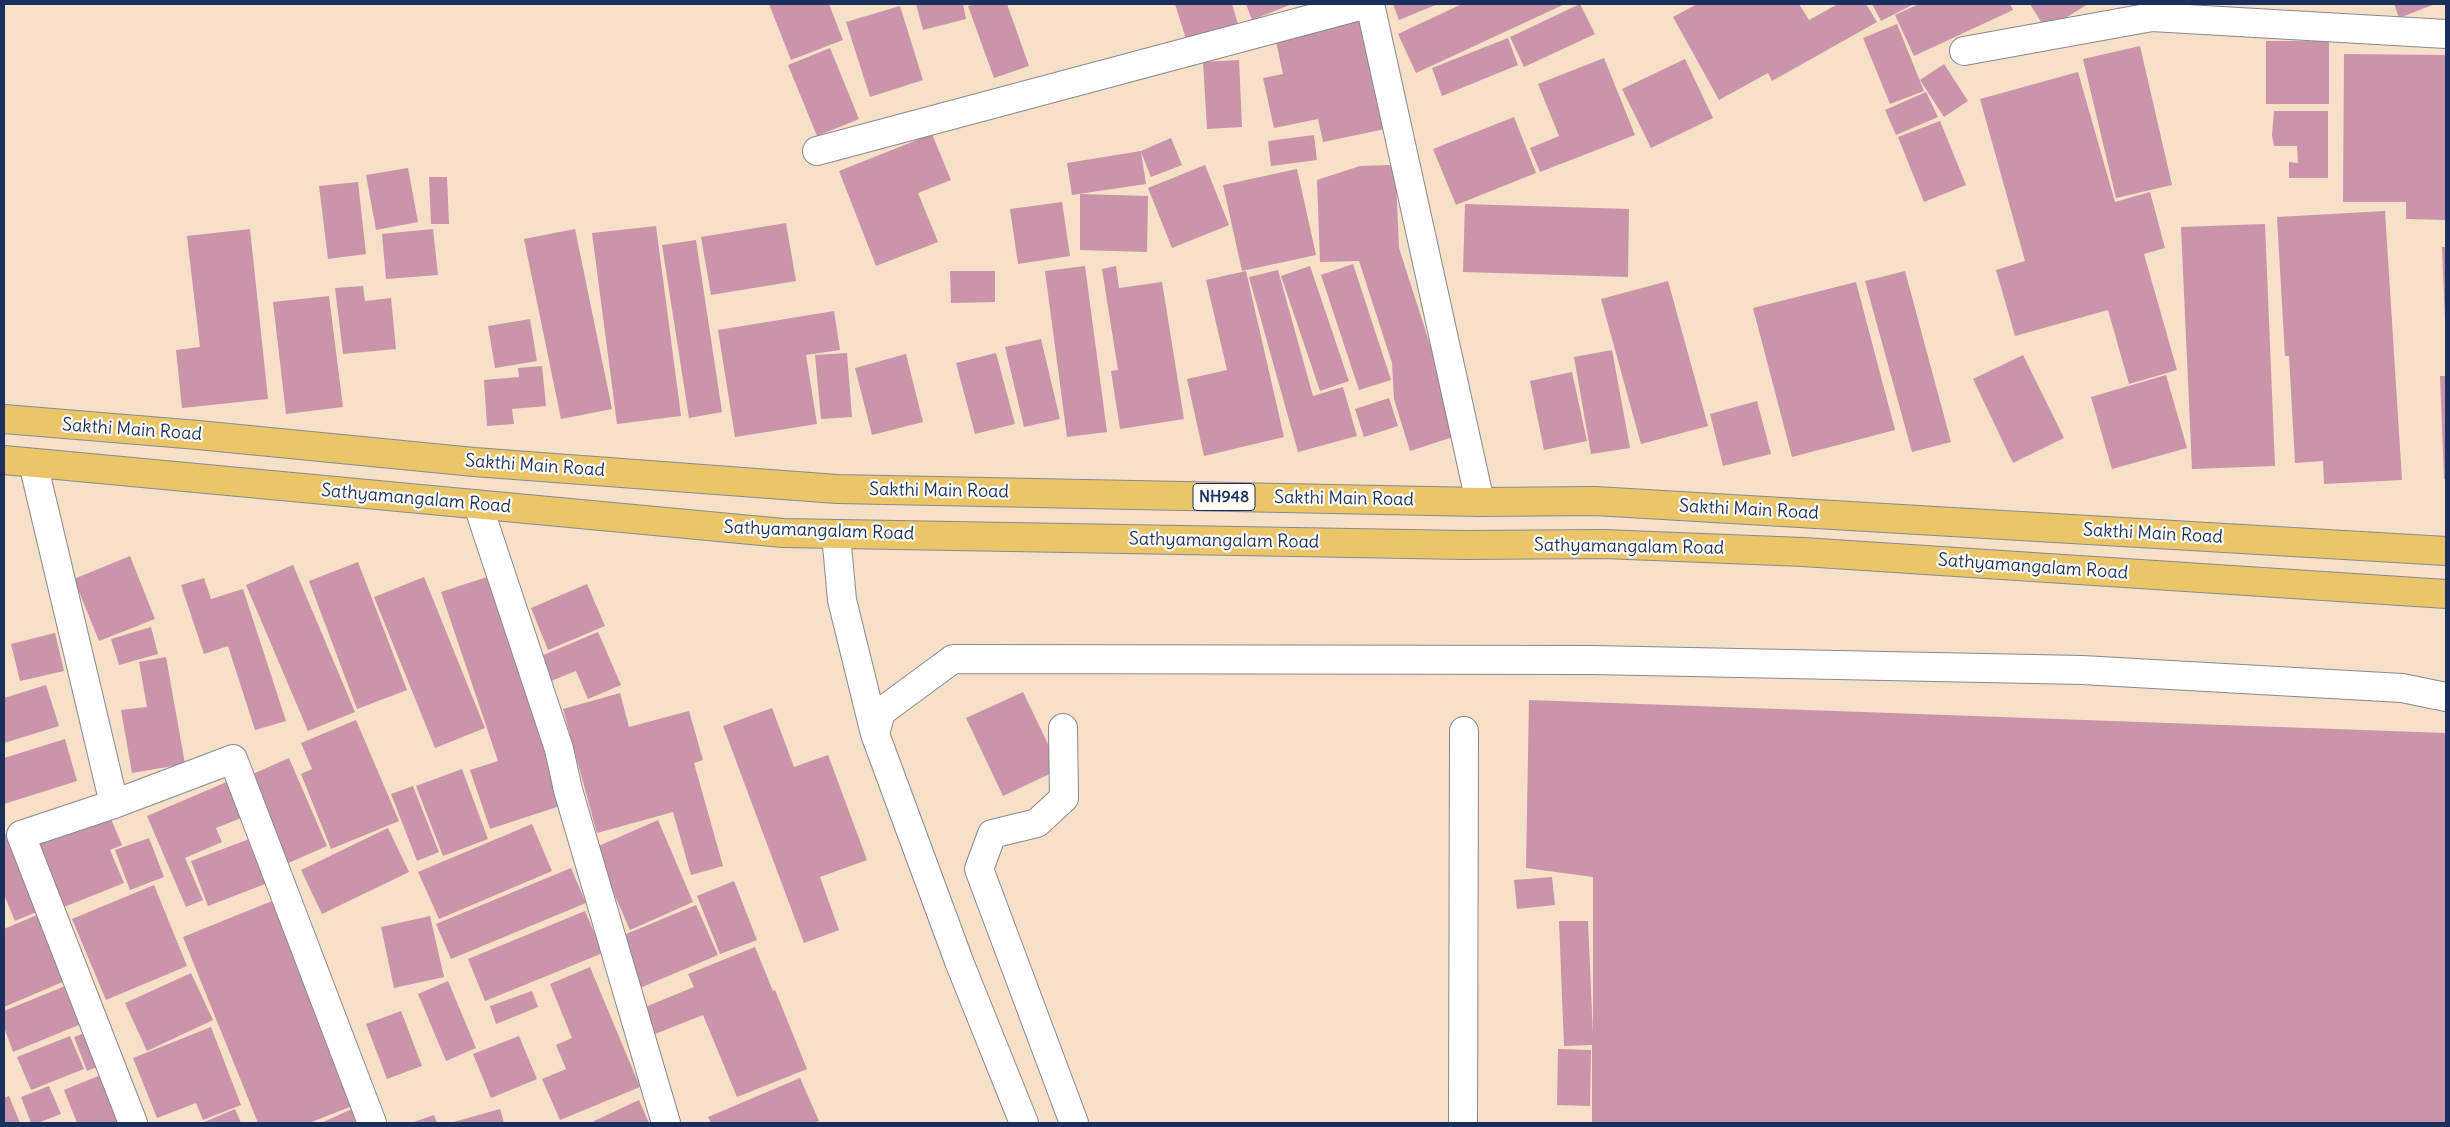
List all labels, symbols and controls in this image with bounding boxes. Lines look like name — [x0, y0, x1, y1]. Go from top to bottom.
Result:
street label: Sakthi Main Road — [61, 414, 203, 446]
street label: Sakthi Main Road — [464, 450, 606, 482]
street label: Sakthi Main Road — [869, 479, 1009, 503]
street label: Sathyamangalam Road — [320, 480, 512, 518]
road number: NH948 — [1193, 484, 1255, 511]
street label: Sakthi Main Road — [1274, 487, 1414, 511]
street label: Sakthi Main Road — [1679, 496, 1819, 524]
street label: Sathyamangalam Road — [723, 517, 915, 545]
street label: Sakthi Main Road — [2083, 520, 2223, 548]
street label: Sathyamangalam Road — [1129, 529, 1319, 553]
street label: Sathyamangalam Road — [1534, 535, 1724, 559]
street label: Sathyamangalam Road — [1937, 550, 2129, 584]

